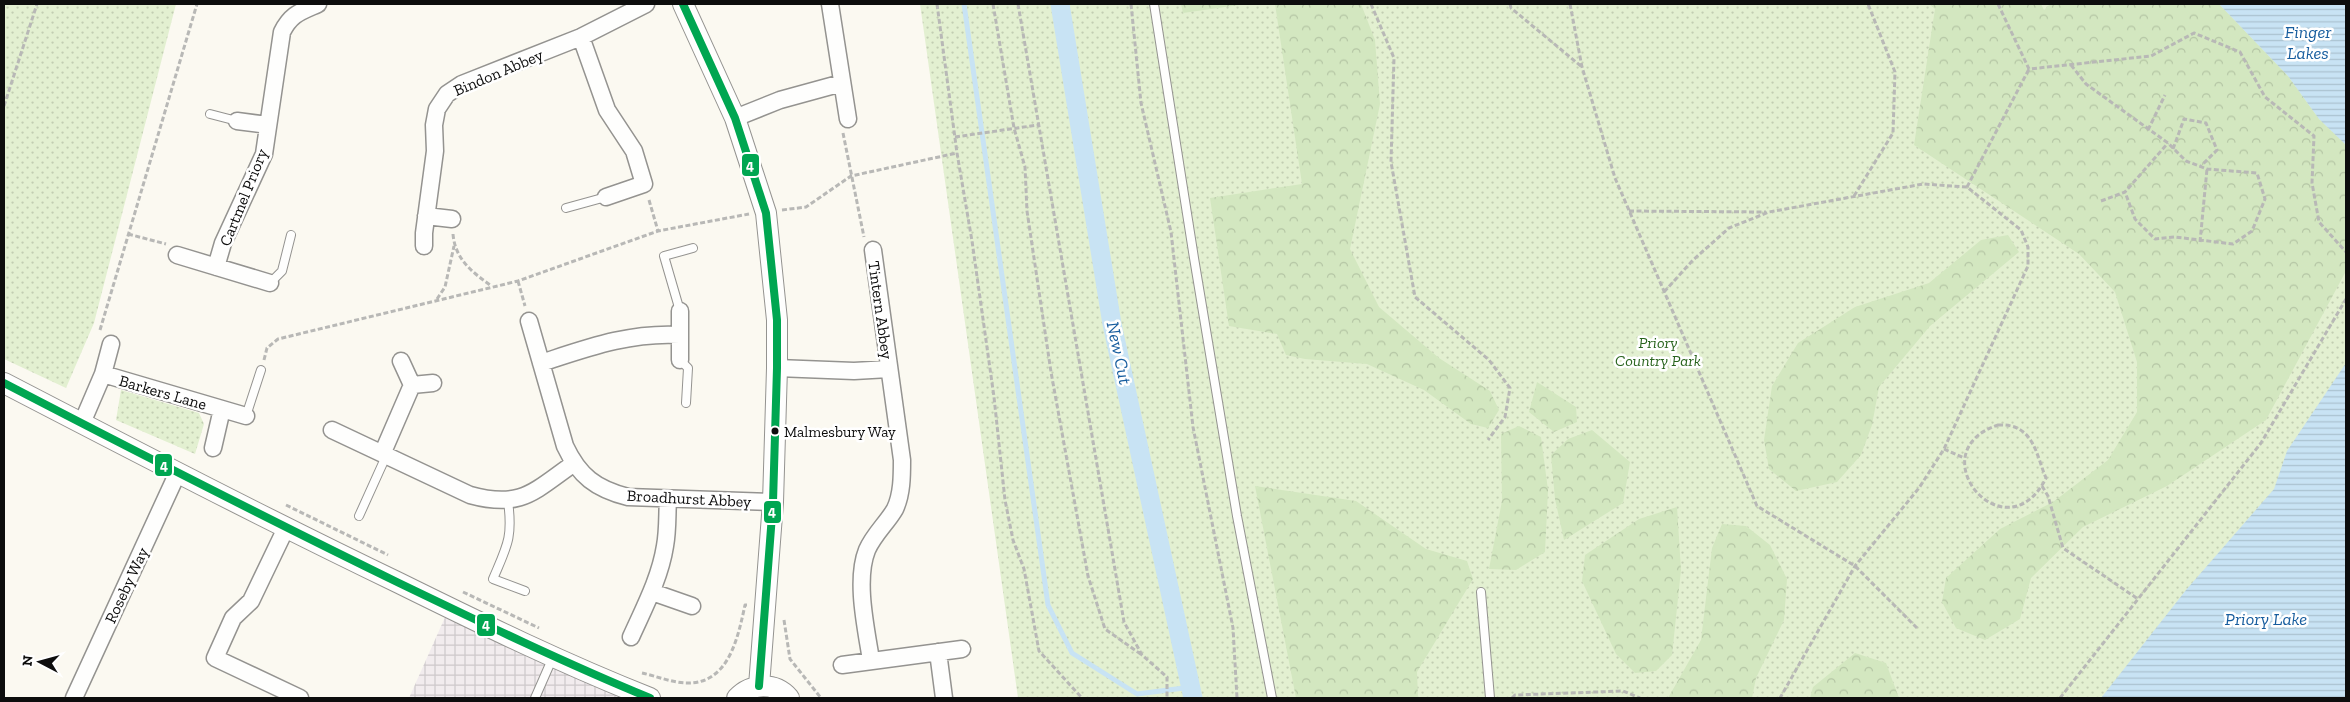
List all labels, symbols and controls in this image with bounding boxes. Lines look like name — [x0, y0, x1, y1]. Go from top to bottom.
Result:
water label: Finger Lakes — [2284, 21, 2332, 64]
street label: Bindon Abbey — [451, 45, 547, 100]
street label: Cartmel Priory — [215, 145, 272, 249]
line badge: 4 — [741, 153, 760, 177]
text: 4 — [746, 157, 754, 174]
street label: Tintern Abbey — [864, 260, 897, 361]
water label: New Cut — [1102, 319, 1136, 387]
park label: Priory Country Park — [1615, 333, 1701, 370]
street label: Barkers Lane — [117, 371, 209, 414]
place label: Malmesbury Way — [784, 423, 896, 441]
marker: Malmesbury Way — [770, 426, 780, 436]
line badge: 4 — [154, 453, 173, 477]
text: 4 — [160, 457, 168, 474]
street label: Broadhurst Abbey — [626, 486, 753, 511]
line badge: 4 — [763, 500, 782, 524]
text: 4 — [768, 503, 776, 520]
street label: Roseby Way — [101, 544, 153, 626]
water label: Priory Lake — [2225, 608, 2307, 630]
line badge: 4 — [476, 613, 496, 637]
text: 4 — [482, 616, 490, 633]
north arrow — [15, 637, 65, 687]
text: N — [19, 654, 37, 667]

